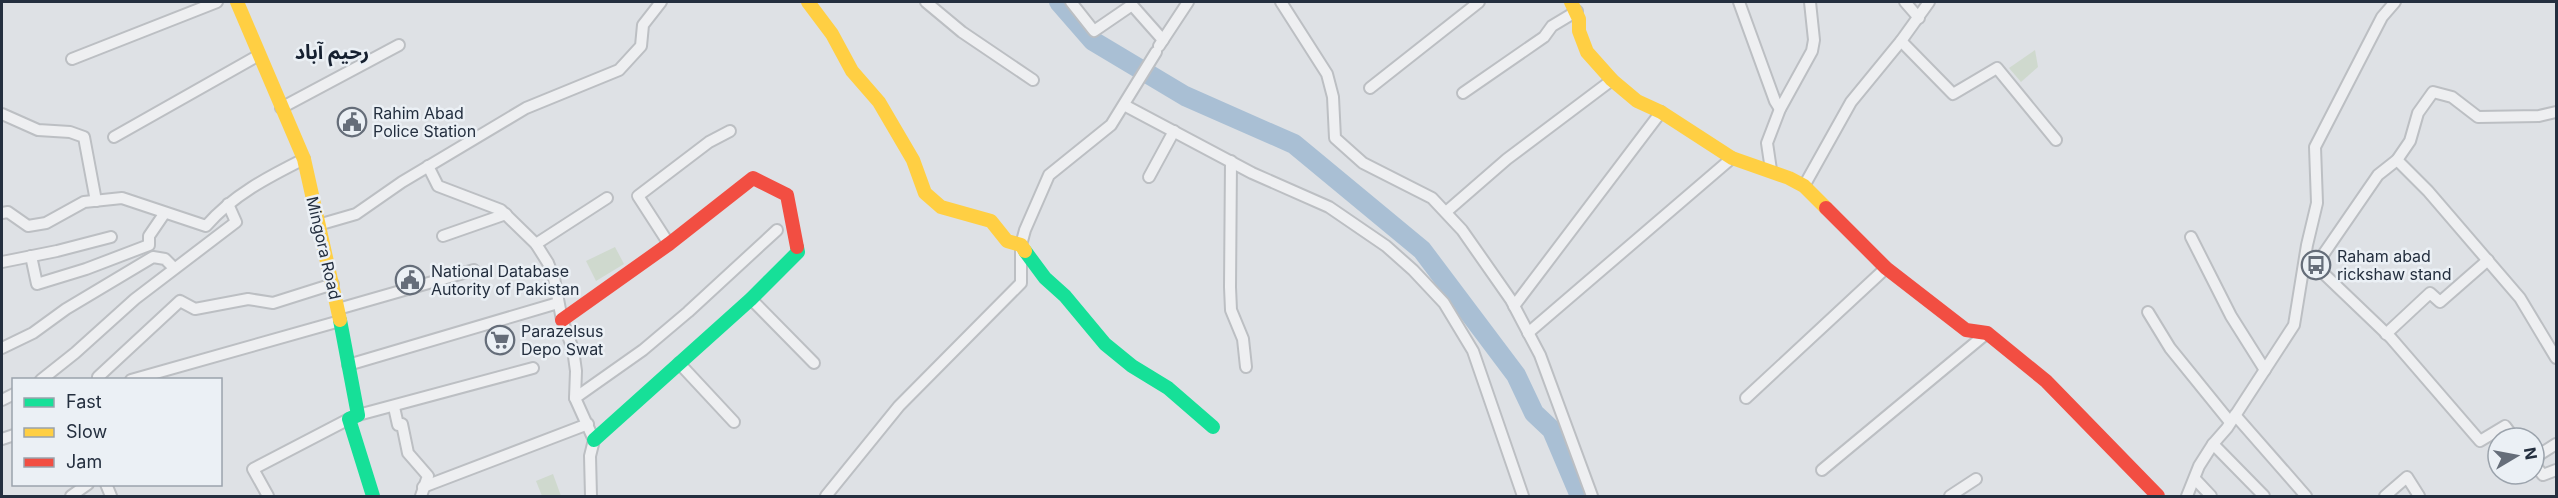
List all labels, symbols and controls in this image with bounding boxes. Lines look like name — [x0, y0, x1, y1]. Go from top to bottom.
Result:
district label: رحیم آباد — [295, 40, 369, 67]
place label: Rahim Abad Police Station — [373, 103, 476, 141]
public building icon: Rahim Abad Police Station — [336, 106, 368, 138]
street label: Mingora Road — [302, 194, 346, 302]
place label: Raham abad rickshaw stand — [2337, 246, 2452, 284]
bus stop icon: Raham abad rickshaw stand — [2300, 249, 2332, 281]
place label: National Database Autority of Pakistan — [431, 261, 579, 299]
public building icon: National Database Autority of Pakistan — [394, 264, 426, 296]
place label: Parazelsus Depo Swat — [521, 321, 603, 359]
supermarket icon: Parazelsus Depo Swat — [484, 324, 516, 356]
legend — [12, 378, 222, 486]
text: Fast — [66, 391, 102, 412]
text: Slow — [66, 421, 107, 442]
north arrow — [2486, 426, 2546, 486]
text: N — [2520, 446, 2542, 461]
text: Jam — [66, 451, 102, 472]

